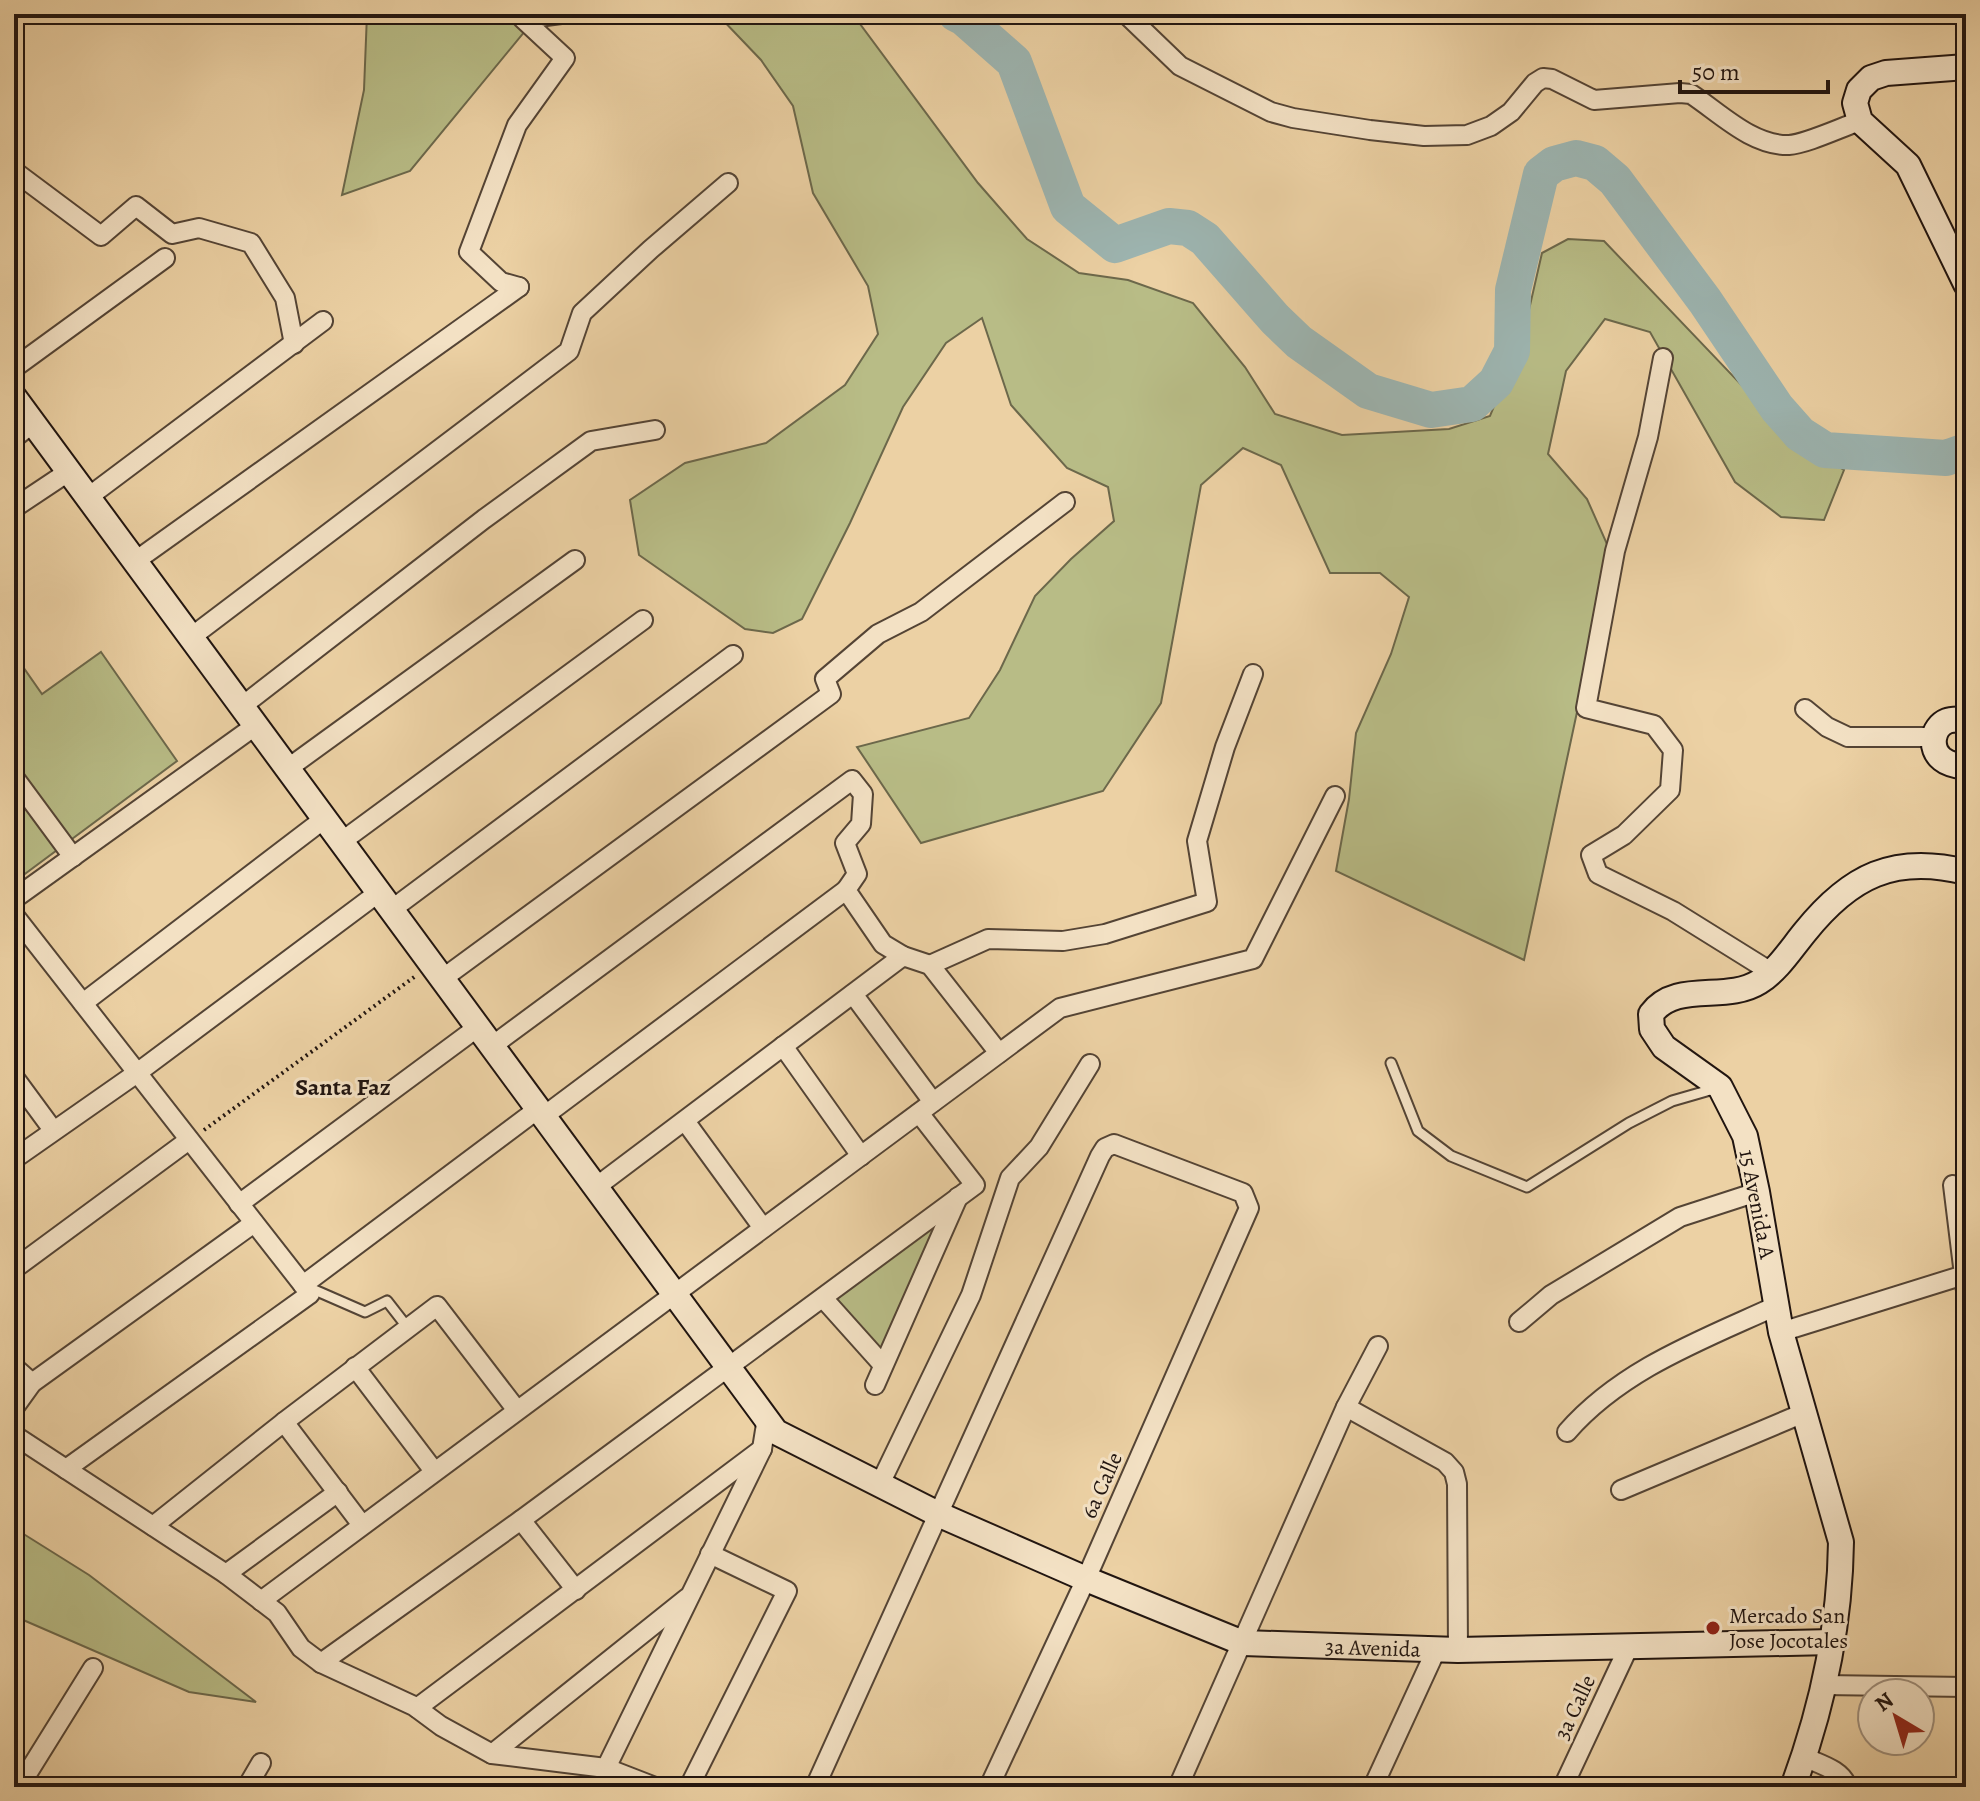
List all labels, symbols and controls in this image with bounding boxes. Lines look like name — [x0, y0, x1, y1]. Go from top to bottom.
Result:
scale bar — [1680, 44, 1828, 94]
text: 50 m — [1692, 56, 1740, 88]
district label: Santa Faz — [295, 1071, 391, 1103]
street label: 15 Avenida A — [1732, 1147, 1783, 1262]
street label: 6a Calle — [1074, 1448, 1130, 1523]
place label: Mercado San Jose Jocotales — [1729, 1601, 1848, 1656]
marker: Mercado San Jose Jocotales — [1704, 1619, 1722, 1637]
street label: 3a Avenida — [1324, 1632, 1422, 1665]
street label: 3a Calle — [1547, 1670, 1603, 1745]
north arrow — [1856, 1677, 1936, 1757]
text: N — [1869, 1685, 1900, 1719]

